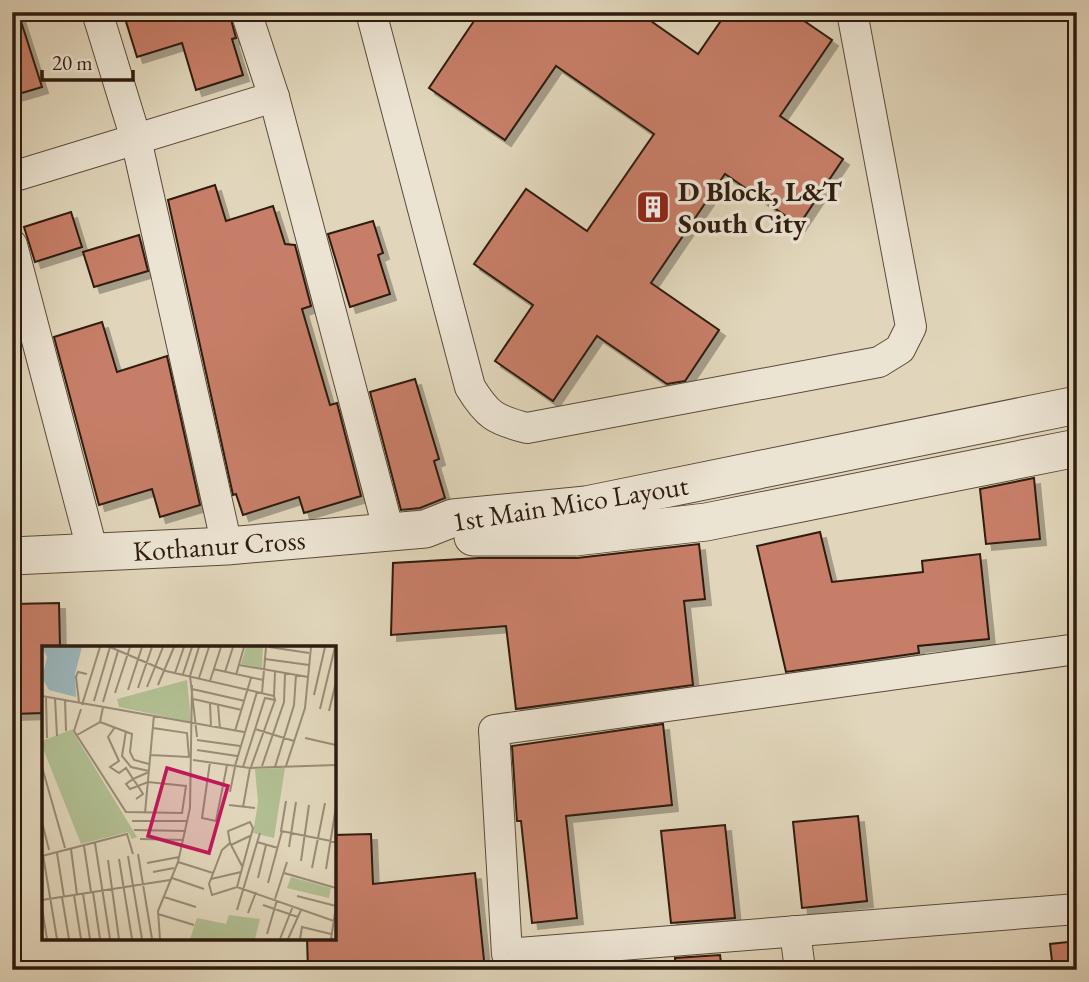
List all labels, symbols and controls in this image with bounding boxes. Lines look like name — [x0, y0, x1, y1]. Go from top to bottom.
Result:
scale bar — [42, 38, 133, 82]
text: 20 m — [52, 49, 93, 76]
place label: D Block, L&T South City — [678, 173, 842, 241]
building icon: D Block, L&T South City — [634, 188, 672, 226]
street label: 1st Main Mico Layout — [449, 467, 691, 539]
street label: Kothanur Cross — [131, 521, 307, 569]
inset map — [42, 646, 336, 940]

